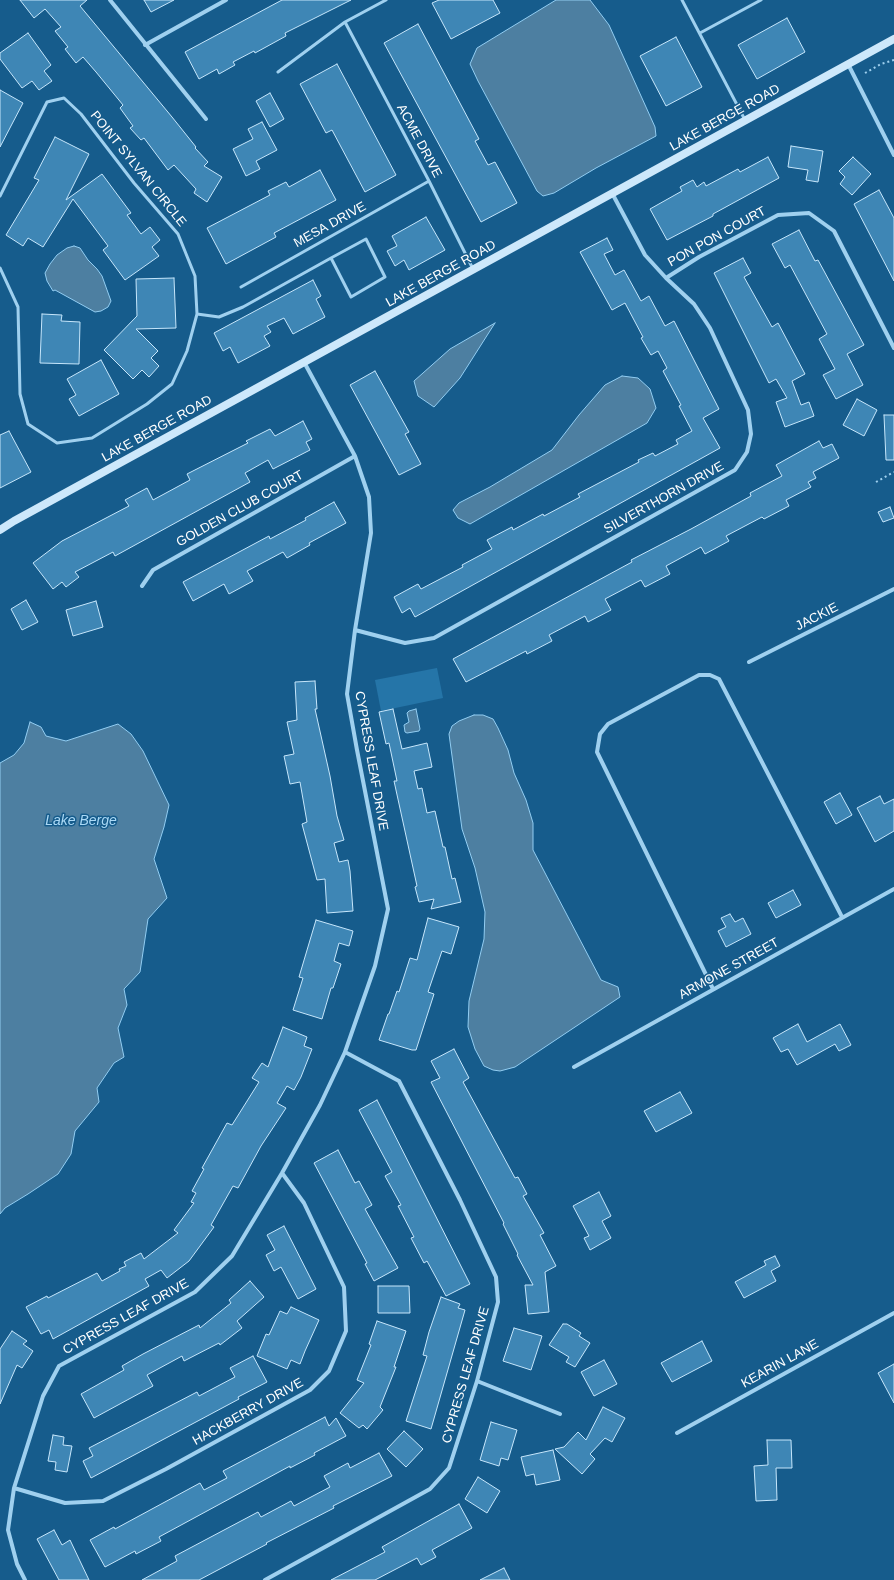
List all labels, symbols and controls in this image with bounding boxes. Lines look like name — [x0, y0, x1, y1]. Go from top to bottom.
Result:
street label: LAKE BERGE ROAD — [667, 81, 783, 155]
street label: ACME DRIVE — [393, 102, 445, 180]
street label: POINT SYLVAN CIRCLE — [87, 108, 189, 230]
street label: MESA DRIVE — [291, 199, 369, 251]
street label: PON PON COURT — [665, 204, 769, 270]
street label: LAKE BERGE ROAD — [383, 237, 499, 311]
street label: LAKE BERGE ROAD — [99, 392, 215, 466]
street label: SILVERTHORN DRIVE — [601, 459, 727, 537]
street label: GOLDEN CLUB COURT — [174, 468, 306, 550]
street label: JACKIE — [793, 600, 841, 634]
street label: CYPRESS LEAF DRIVE — [351, 690, 391, 832]
water label: Lake Berge — [45, 813, 117, 829]
street label: ARMONE STREET — [676, 935, 782, 1003]
street label: CYPRESS LEAF DRIVE — [60, 1276, 192, 1358]
street label: CYPRESS LEAF DRIVE — [439, 1305, 493, 1445]
street label: KEARIN LANE — [739, 1336, 821, 1392]
street label: HACKBERRY DRIVE — [190, 1375, 306, 1449]

